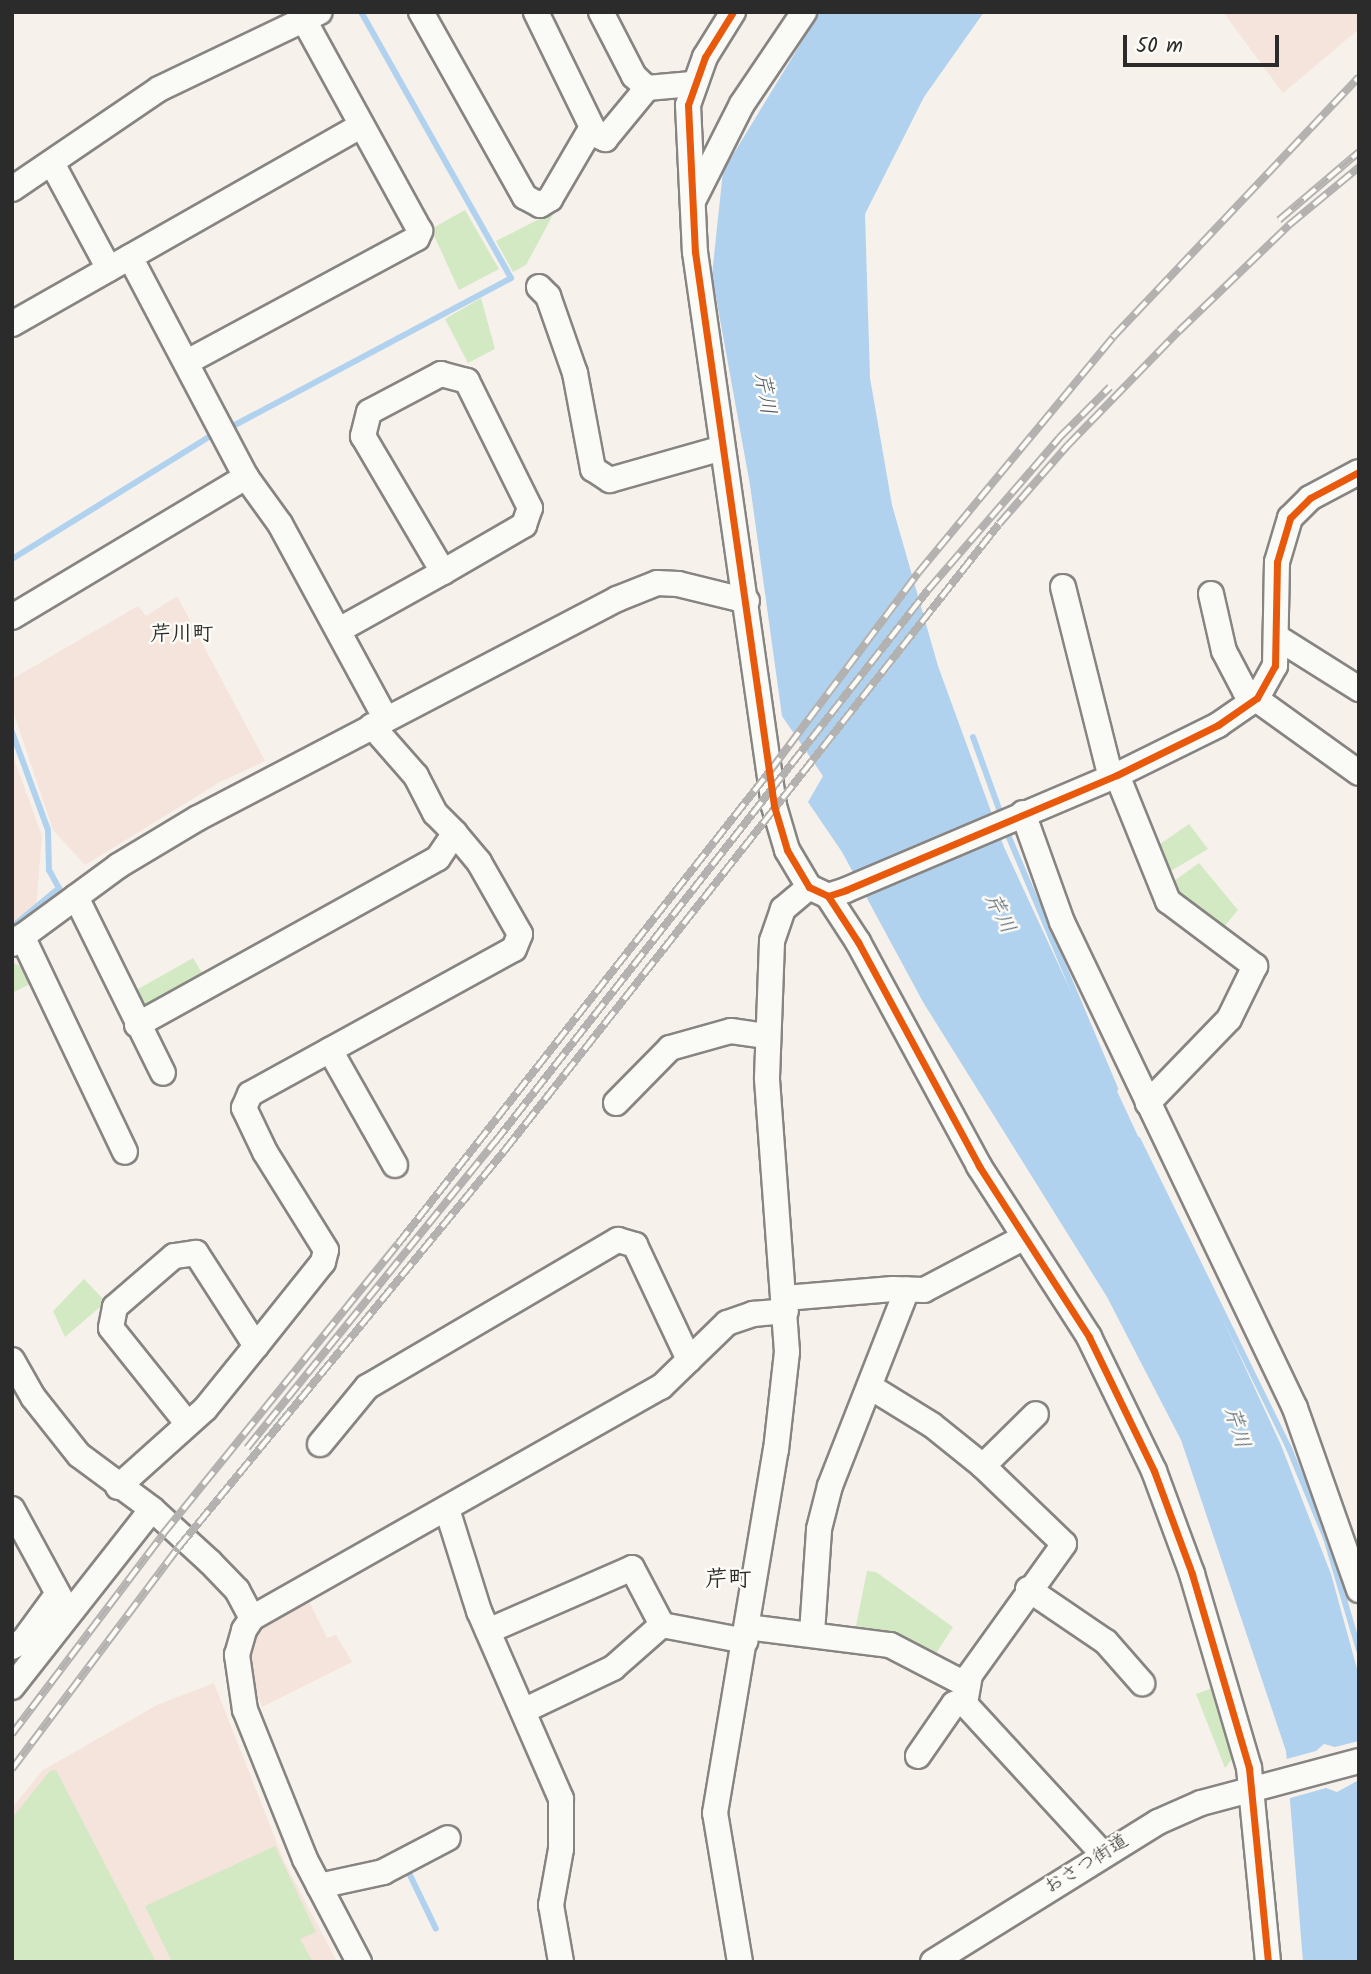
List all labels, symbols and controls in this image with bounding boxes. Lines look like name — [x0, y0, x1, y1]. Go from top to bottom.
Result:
scale bar — [1126, 21, 1282, 65]
text: 50 m — [1136, 30, 1183, 63]
water label: 芹川 — [748, 371, 780, 417]
district label: 芹川町 — [151, 622, 213, 648]
water label: 芹川 — [978, 890, 1020, 938]
water label: 芹川 — [1218, 1404, 1254, 1452]
district label: 芹町 — [705, 1566, 751, 1594]
street label: おさつ街道 — [1041, 1830, 1133, 1900]

